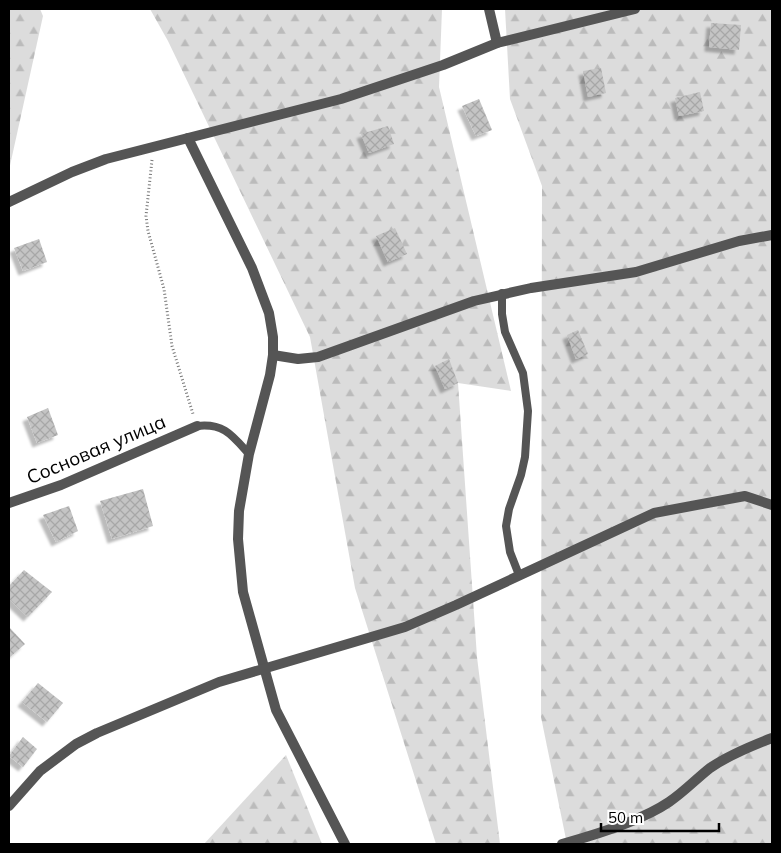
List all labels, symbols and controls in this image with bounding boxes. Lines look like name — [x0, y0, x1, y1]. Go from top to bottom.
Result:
street label: Сосновая улица — [23, 409, 169, 489]
scale bar — [601, 800, 718, 832]
text: 50 m — [608, 808, 643, 827]

